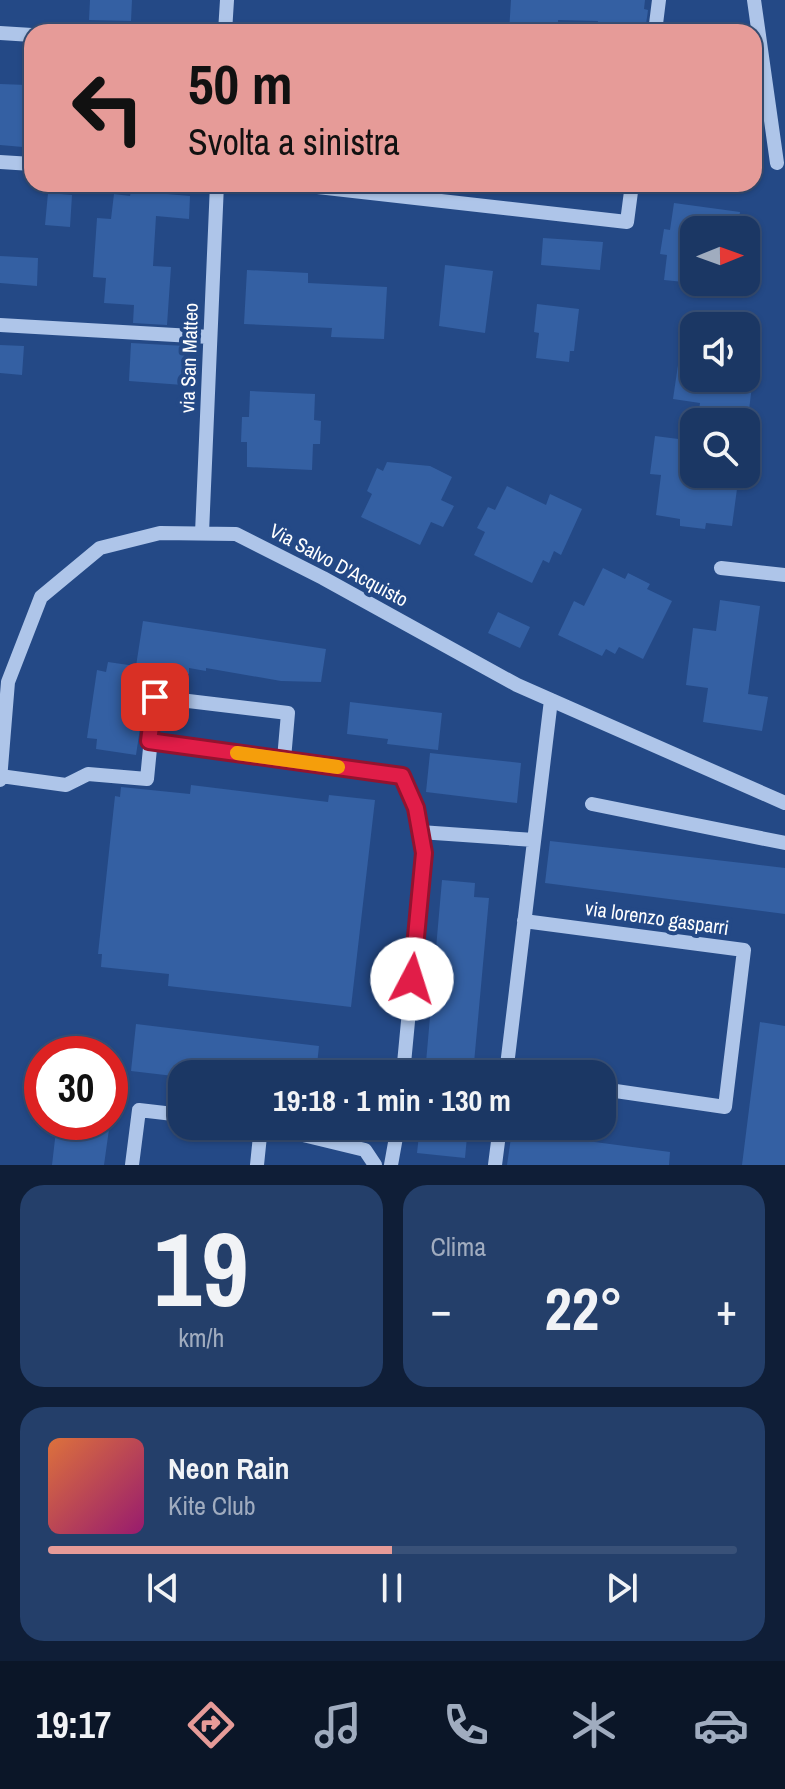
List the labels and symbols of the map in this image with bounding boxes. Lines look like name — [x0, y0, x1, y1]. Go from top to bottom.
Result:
north arrow — [680, 216, 760, 296]
street label: via San Matteo — [173, 302, 204, 414]
street label: Via Salvo D'Acquisto — [265, 517, 413, 612]
pin — [121, 663, 189, 731]
street label: via lorenzo gasparri — [583, 894, 731, 941]
position arrow — [370, 937, 454, 1021]
speed limit sign: 30 — [24, 1036, 128, 1140]

